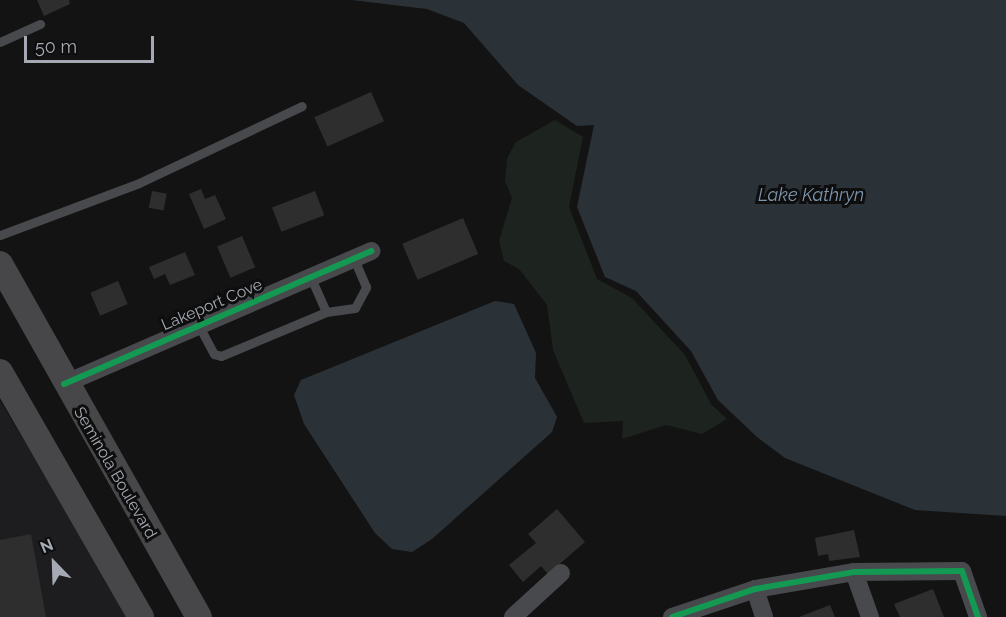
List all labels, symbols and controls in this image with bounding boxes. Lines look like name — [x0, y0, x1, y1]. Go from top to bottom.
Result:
scale bar — [27, 24, 158, 62]
text: 50 m — [35, 36, 77, 57]
water label: Lake Kathryn — [758, 184, 864, 206]
street label: Lakeport Cove — [159, 275, 265, 335]
street label: Seminola Boulevard — [69, 404, 161, 542]
north arrow — [24, 533, 84, 593]
text: N — [37, 535, 56, 557]

